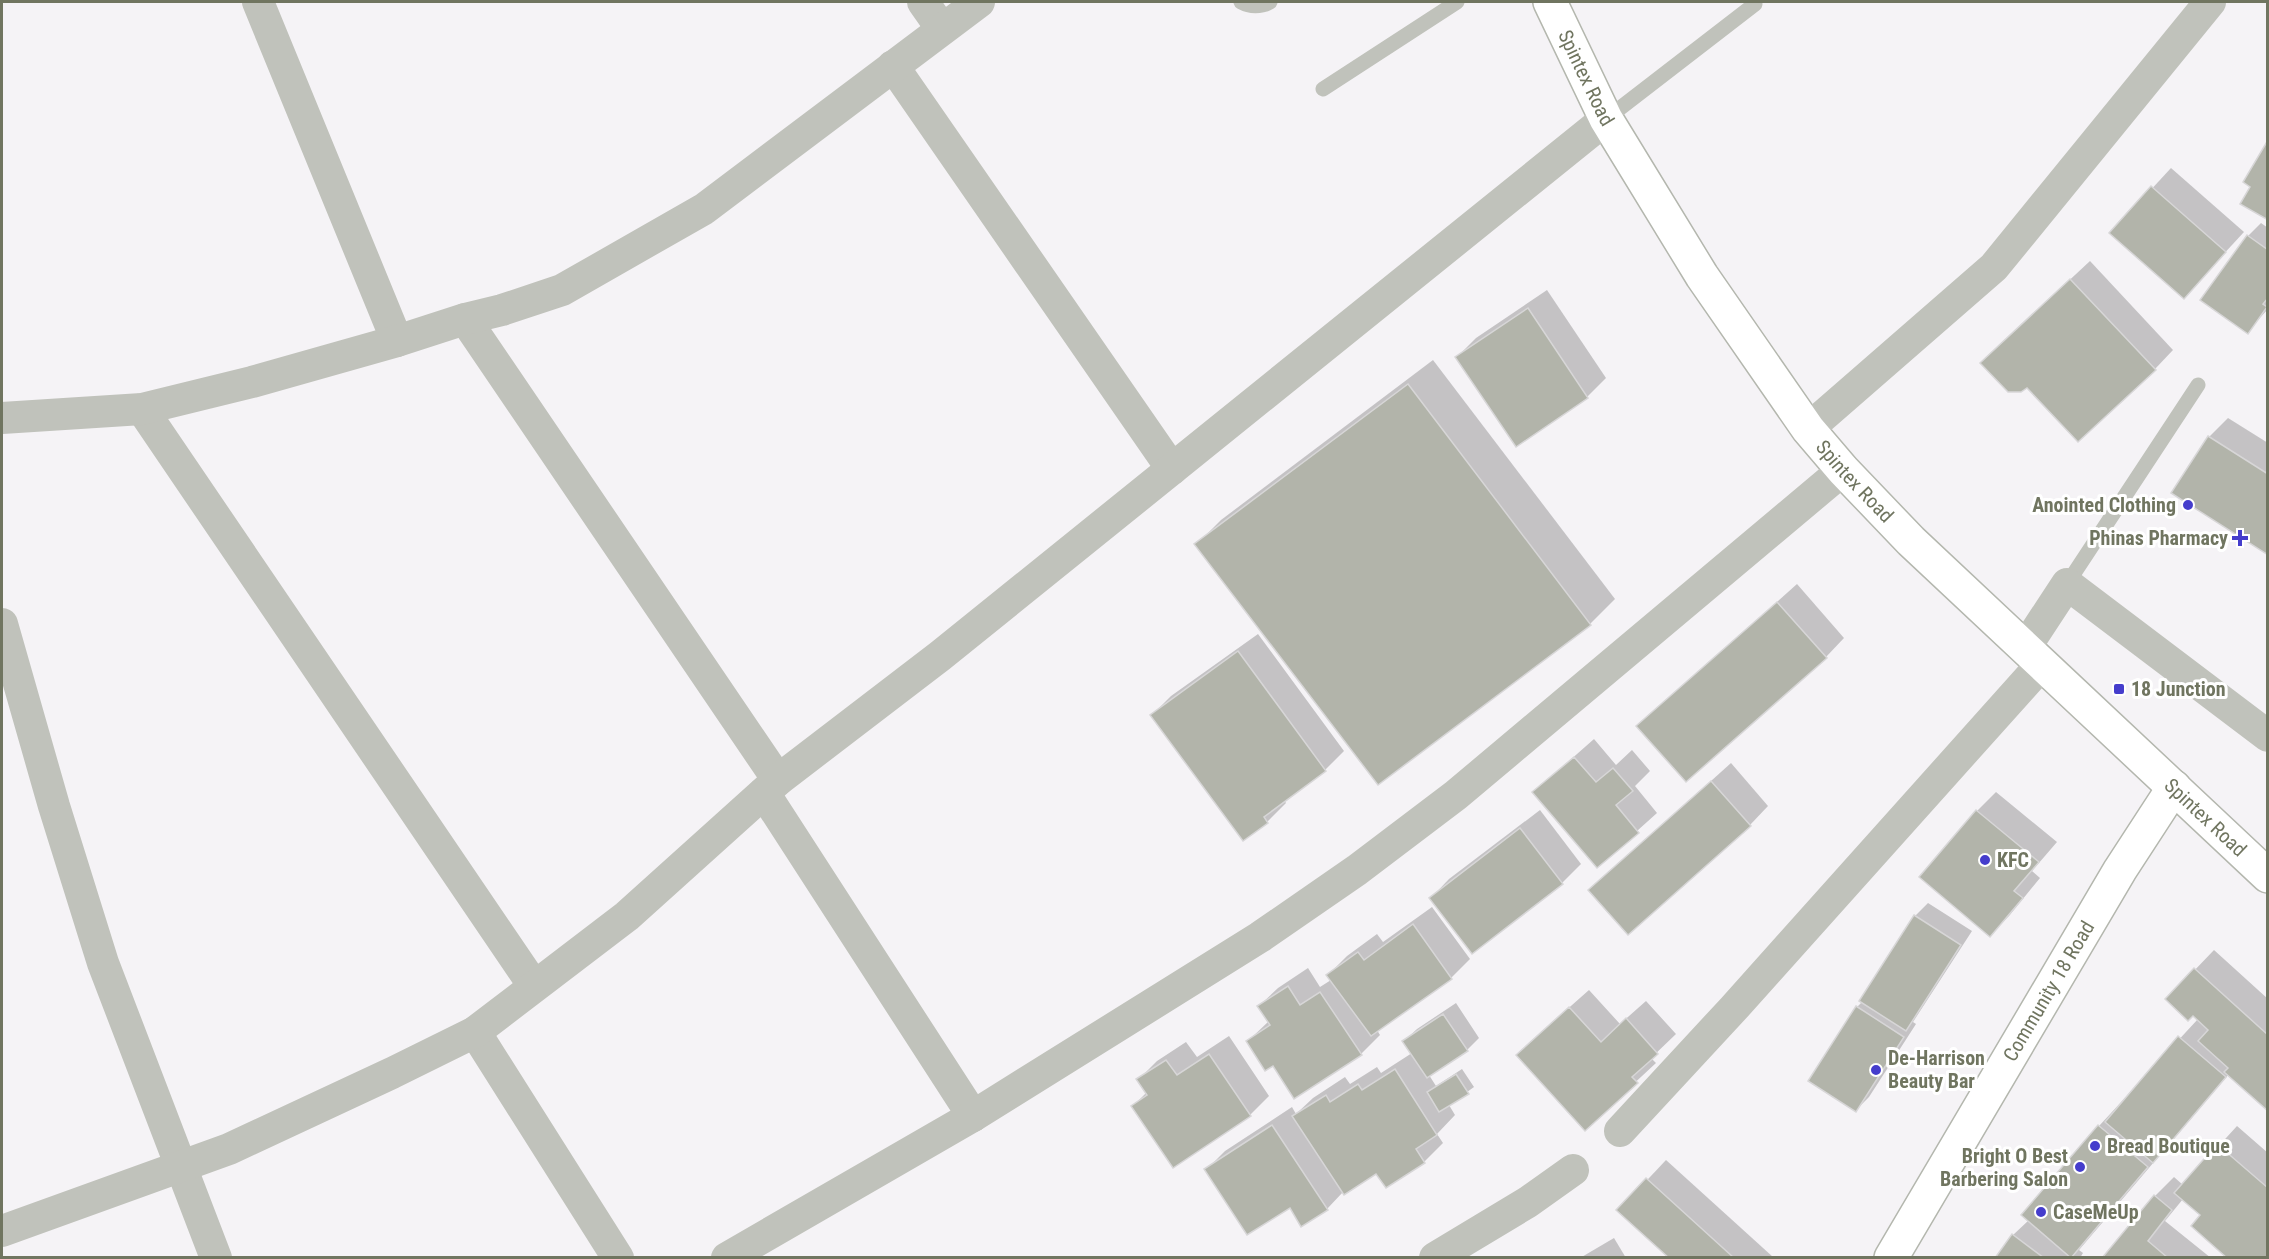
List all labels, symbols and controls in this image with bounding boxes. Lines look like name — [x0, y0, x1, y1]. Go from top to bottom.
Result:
street label: Spintex Road — [1553, 26, 1619, 130]
street label: Spintex Road — [1811, 435, 1899, 527]
place label: Anointed Clothing — [2032, 493, 2176, 517]
marker: Anointed Clothing — [2181, 498, 2195, 512]
place label: Phinas Pharmacy — [2089, 526, 2228, 550]
marker: Phinas Pharmacy — [2233, 531, 2247, 545]
place label: 18 Junction — [2131, 677, 2225, 701]
marker: 18 Junction — [2112, 682, 2126, 696]
street label: Spintex Road — [2160, 773, 2251, 862]
place label: KFC — [1997, 848, 2029, 872]
marker: KFC — [1978, 853, 1992, 867]
street label: Community 18 Road — [1998, 917, 2099, 1066]
place label: De-Harrison Beauty Bar — [1888, 1046, 1985, 1093]
marker: De-Harrison Beauty Bar — [1869, 1063, 1883, 1077]
place label: Bread Boutique — [2107, 1134, 2230, 1158]
marker: Bread Boutique — [2088, 1139, 2102, 1153]
place label: Bright O Best Barbering Salon — [1940, 1144, 2068, 1191]
marker: Bright O Best Barbering Salon — [2073, 1160, 2087, 1174]
place label: CaseMeUp — [2053, 1200, 2139, 1224]
marker: CaseMeUp — [2034, 1205, 2048, 1219]

